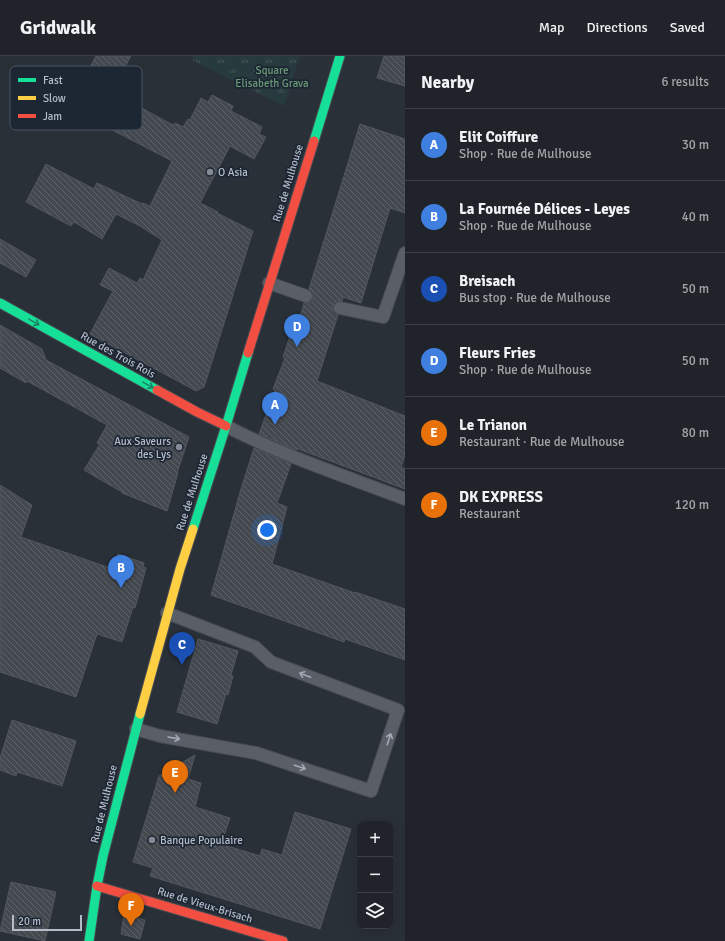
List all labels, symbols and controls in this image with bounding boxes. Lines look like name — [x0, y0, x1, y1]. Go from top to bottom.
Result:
text: Gridwalk — [20, 16, 96, 40]
text: Map — [539, 19, 565, 36]
text: Directions — [587, 19, 648, 36]
text: Saved — [670, 19, 705, 36]
park label: Square Elisabeth Grava — [235, 64, 309, 90]
legend — [10, 66, 142, 130]
text: Nearby — [421, 72, 474, 93]
text: Fast — [43, 74, 63, 87]
text: 6 results — [661, 74, 709, 90]
text: Slow — [43, 92, 66, 105]
text: Jam — [43, 110, 62, 123]
text: Elit Coiffure — [459, 128, 538, 146]
text: A — [430, 137, 438, 153]
text: 30 m — [682, 137, 709, 153]
street label: Rue de Mulhouse — [270, 143, 306, 223]
text: Shop · Rue de Mulhouse — [459, 146, 591, 162]
place label: O Asia — [218, 166, 248, 179]
marker: O Asia — [205, 167, 215, 177]
text: La Fournée Délices - Leyes — [459, 200, 630, 218]
text: B — [430, 209, 438, 225]
text: 40 m — [682, 209, 709, 225]
text: Shop · Rue de Mulhouse — [459, 218, 591, 234]
text: Breisach — [459, 272, 515, 290]
text: C — [430, 281, 438, 297]
text: 50 m — [682, 281, 709, 297]
text: Bus stop · Rue de Mulhouse — [459, 290, 611, 306]
pin: D — [284, 314, 310, 347]
one-way arrow — [28, 319, 40, 327]
street label: Rue des Trois Rois — [78, 329, 158, 381]
text: Fleurs Fries — [459, 344, 536, 362]
text: D — [430, 353, 438, 369]
text: 50 m — [682, 353, 709, 369]
text: Shop · Rue de Mulhouse — [459, 362, 591, 378]
one-way arrow — [142, 381, 154, 389]
pin: A — [262, 392, 288, 425]
text: Le Trianon — [459, 416, 527, 434]
text: E — [430, 425, 438, 441]
text: 80 m — [682, 425, 709, 441]
text: Restaurant · Rue de Mulhouse — [459, 434, 624, 450]
place label: Aux Saveurs des Lys — [114, 435, 171, 461]
marker: Aux Saveurs des Lys — [174, 442, 184, 452]
street label: Rue de Mulhouse — [173, 452, 211, 532]
text: DK EXPRESS — [459, 488, 543, 506]
text: F — [431, 497, 437, 513]
text: 120 m — [675, 497, 709, 513]
text: Restaurant — [459, 506, 520, 522]
your location — [257, 520, 277, 540]
pin: B — [108, 555, 134, 588]
pin: C — [169, 632, 195, 665]
one-way arrow — [300, 670, 312, 678]
one-way arrow — [386, 732, 393, 745]
one-way arrow — [167, 734, 180, 742]
pin: E — [162, 760, 188, 793]
street label: Rue de Mulhouse — [88, 764, 120, 844]
one-way arrow — [293, 764, 306, 771]
map controls — [357, 821, 393, 929]
button: + — [357, 821, 393, 857]
place label: Banque Populaire — [160, 834, 243, 847]
marker: Banque Populaire — [147, 835, 157, 845]
button: − — [357, 857, 393, 893]
street label: Rue de Vieux-Brisach — [156, 884, 254, 926]
pin: F — [118, 893, 144, 926]
button: layers — [357, 893, 393, 929]
scale bar — [12, 913, 82, 932]
text: 20 m — [18, 915, 41, 928]

